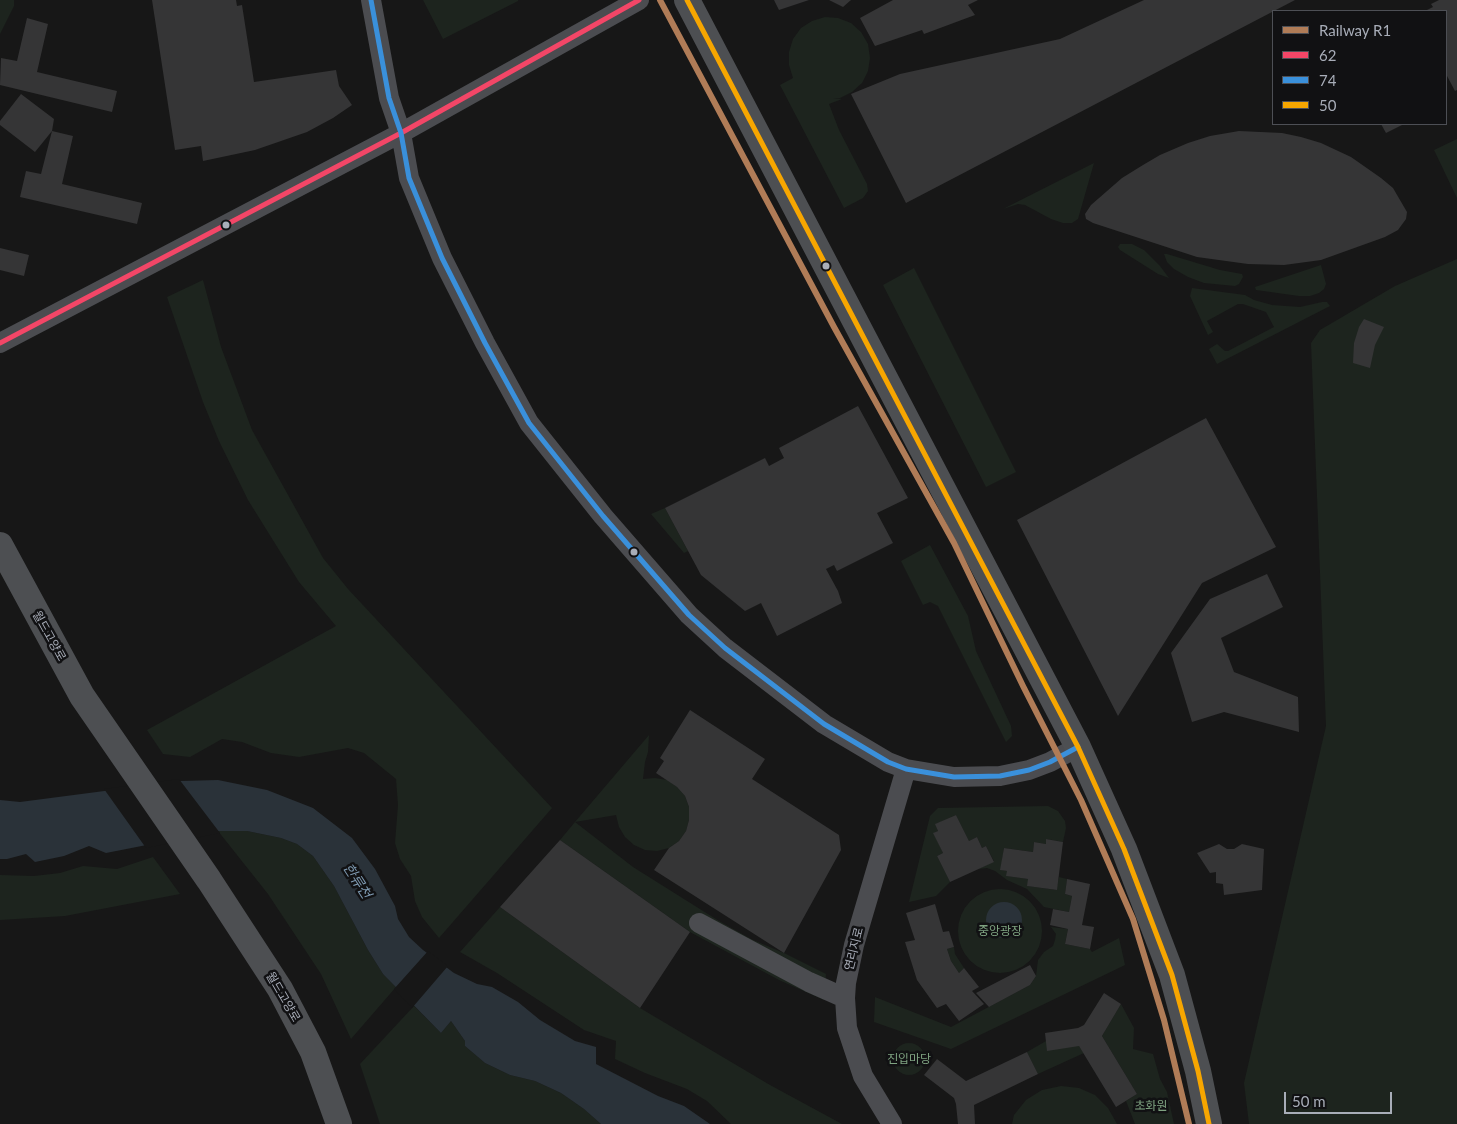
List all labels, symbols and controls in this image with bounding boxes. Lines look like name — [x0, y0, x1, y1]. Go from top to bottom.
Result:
legend — [1272, 10, 1447, 125]
text: Railway R1 — [1319, 21, 1391, 39]
text: 62 — [1319, 46, 1336, 64]
text: 74 — [1319, 71, 1336, 89]
text: 50 — [1319, 96, 1336, 114]
unlabelled marker — [221, 220, 231, 230]
unlabelled marker — [821, 261, 831, 271]
unlabelled marker — [629, 547, 639, 557]
street label: 월드고양로 — [29, 608, 69, 664]
water label: 한류천 — [339, 860, 375, 902]
park label: 중앙광장 — [978, 924, 1022, 938]
street label: 연리지로 — [842, 926, 866, 972]
street label: 월드고양로 — [263, 969, 303, 1025]
park label: 진입마당 — [887, 1052, 931, 1066]
scale bar — [1287, 1082, 1394, 1114]
text: 50 m — [1292, 1092, 1326, 1110]
park label: 초화원 — [1134, 1099, 1168, 1113]

